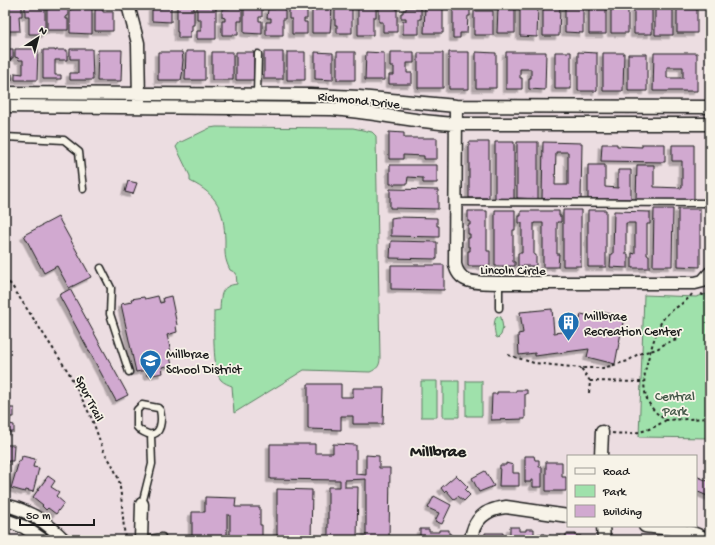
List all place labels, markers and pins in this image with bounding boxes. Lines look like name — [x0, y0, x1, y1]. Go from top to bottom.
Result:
building icon: Millbrae Recreation Center — [556, 309, 582, 342]
place label: Millbrae Recreation Center — [584, 310, 683, 340]
school or university icon: Millbrae School District — [137, 347, 163, 380]
place label: Millbrae School District — [166, 348, 243, 378]

